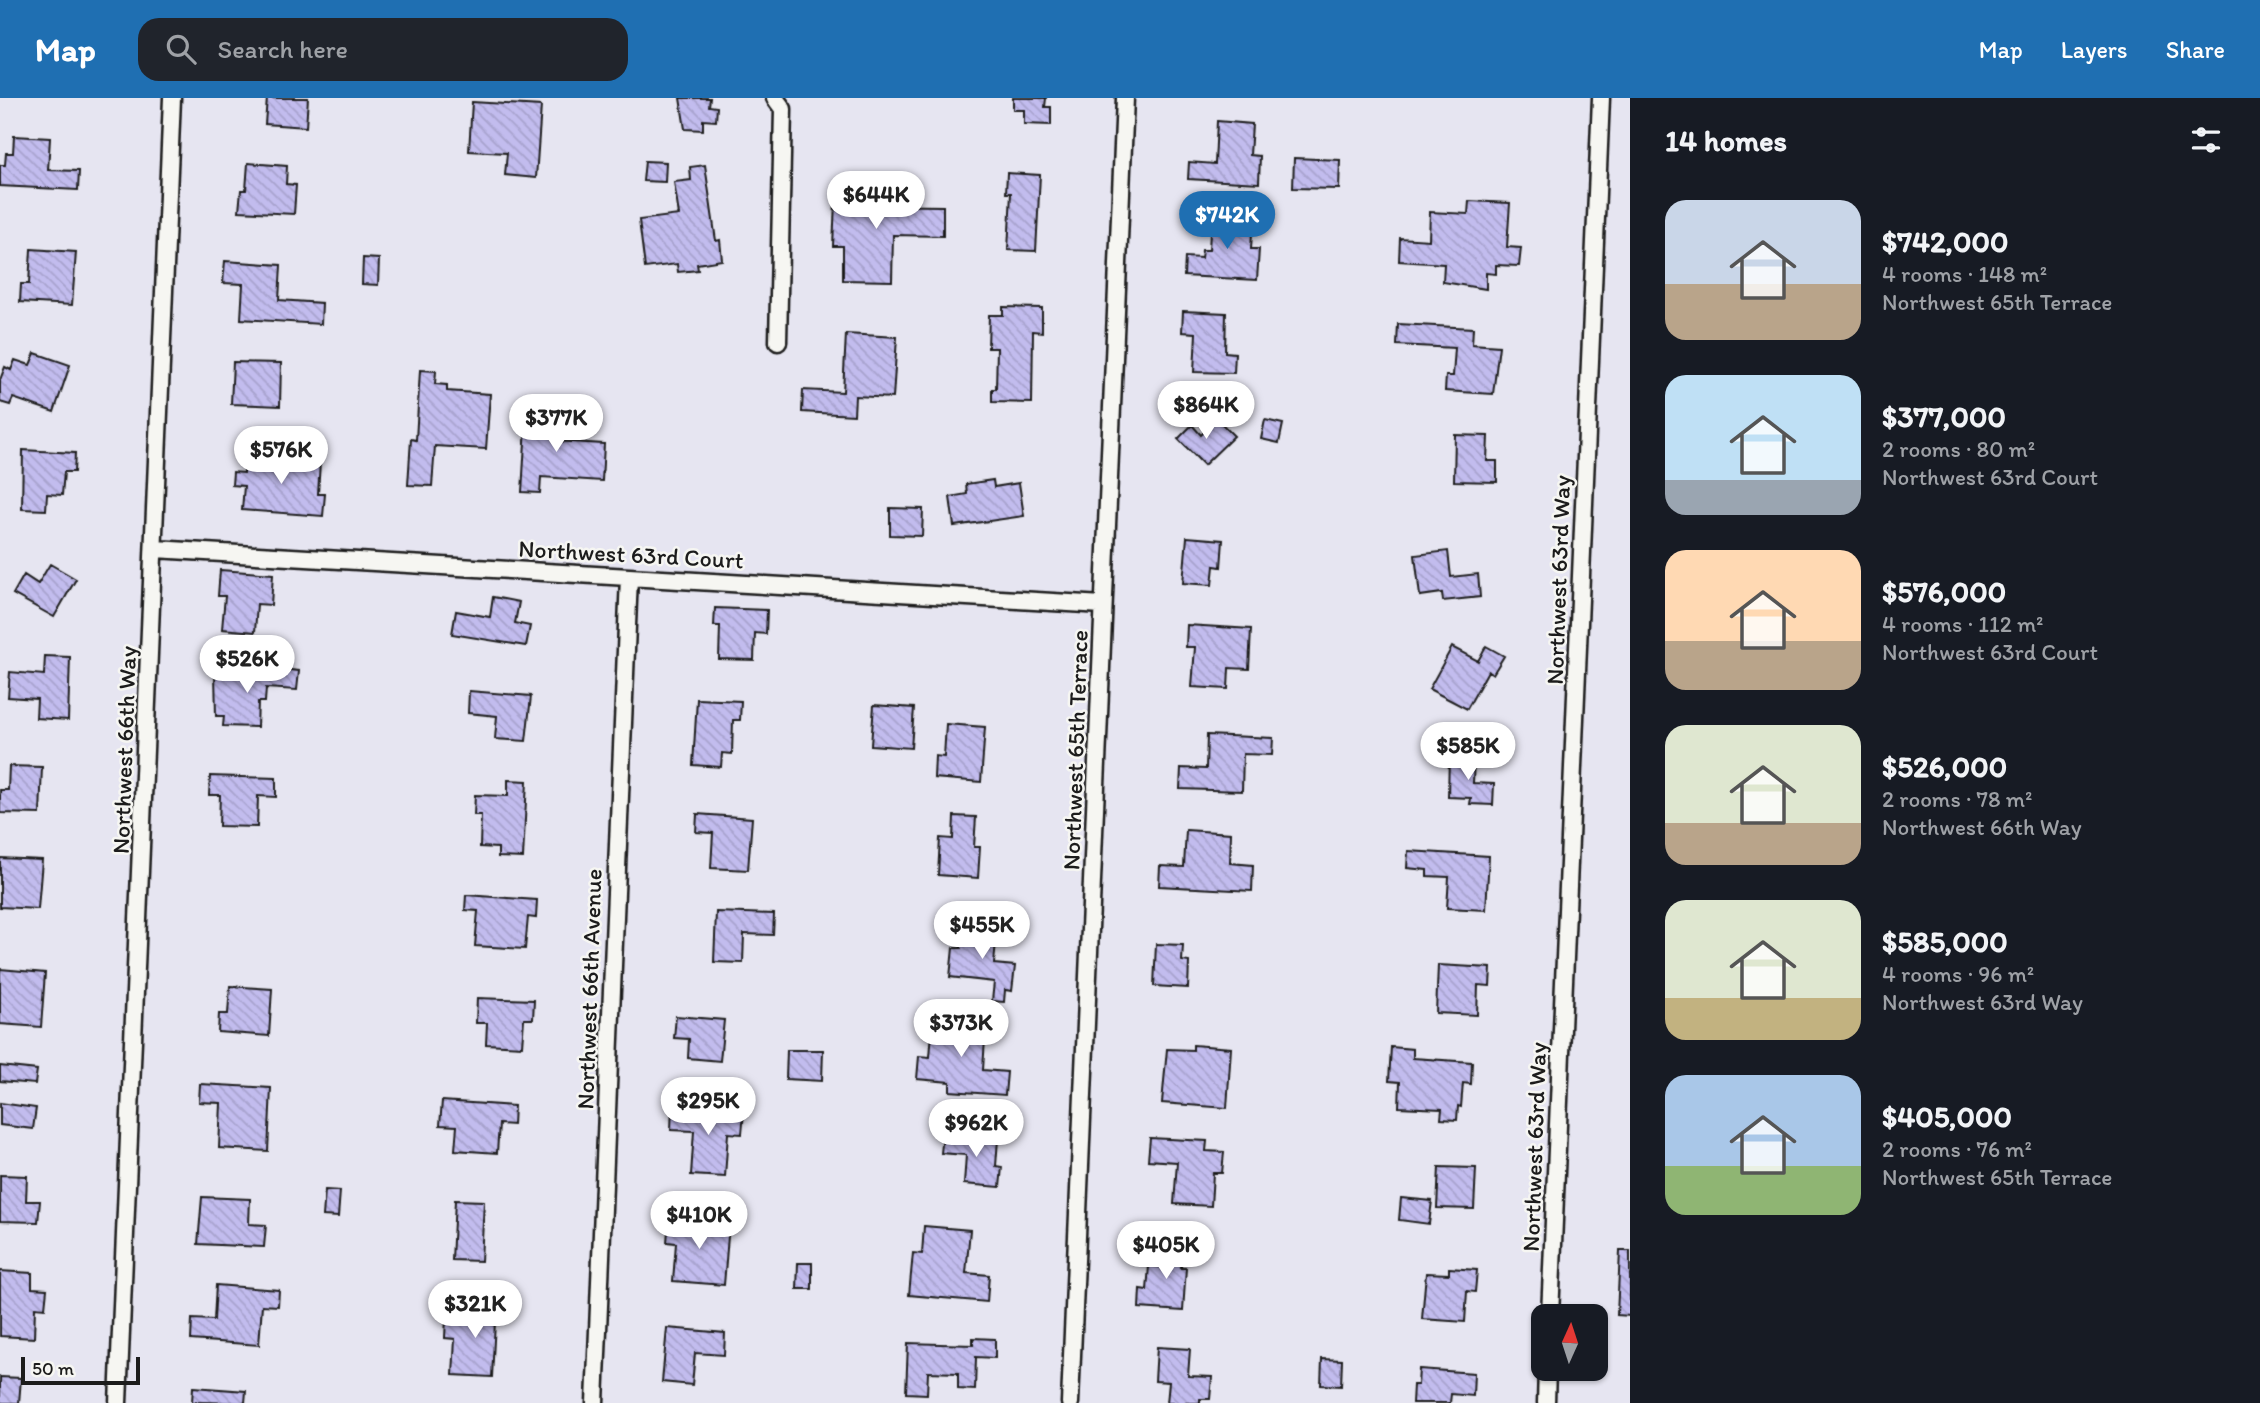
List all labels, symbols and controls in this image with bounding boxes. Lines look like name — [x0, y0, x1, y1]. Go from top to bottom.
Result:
search box — [138, 18, 628, 81]
text: Map — [35, 30, 96, 69]
icon: search — [162, 30, 200, 68]
text: Search here — [218, 33, 348, 65]
text: Map — [1979, 35, 2023, 64]
text: Layers — [2061, 35, 2128, 64]
text: Share — [2166, 35, 2225, 64]
icon: filters — [2187, 121, 2225, 159]
text: 14 homes — [1665, 122, 1787, 159]
pin: $644K — [827, 172, 925, 231]
text: $644K — [843, 180, 909, 208]
pin: $742K — [1178, 192, 1276, 251]
text: $742K — [1195, 200, 1259, 228]
text: $742,000 — [1882, 223, 2008, 260]
icon: home — [1721, 228, 1805, 312]
text: 4 rooms · 148 m² — [1882, 260, 2047, 288]
text: Northwest 65th Terrace — [1882, 288, 2112, 316]
pin: $864K — [1157, 382, 1255, 441]
text: $864K — [1174, 390, 1238, 418]
pin: $377K — [507, 394, 605, 454]
text: $377,000 — [1882, 398, 2006, 435]
text: $377K — [525, 403, 587, 431]
icon: home — [1721, 403, 1805, 487]
pin: $576K — [232, 426, 330, 486]
text: $576K — [250, 435, 312, 463]
text: 2 rooms · 80 m² — [1882, 435, 2035, 463]
text: Northwest 63rd Court — [1882, 463, 2098, 491]
street label: Northwest 63rd Way — [1540, 474, 1576, 685]
street label: Northwest 63rd Court — [518, 534, 744, 574]
text: $576,000 — [1882, 573, 2006, 610]
icon: home — [1721, 578, 1805, 662]
text: 4 rooms · 112 m² — [1882, 610, 2043, 638]
street label: Northwest 65th Terrace — [1056, 629, 1094, 871]
pin: $526K — [198, 636, 296, 695]
text: Northwest 63rd Court — [1882, 638, 2098, 666]
text: $526K — [216, 644, 278, 672]
street label: Northwest 66th Way — [106, 645, 142, 855]
pin: $585K — [1419, 722, 1517, 782]
text: $585K — [1436, 731, 1500, 759]
text: $526,000 — [1882, 748, 2007, 785]
icon: home — [1721, 753, 1805, 837]
text: 2 rooms · 78 m² — [1882, 785, 2032, 813]
text: Northwest 66th Way — [1882, 813, 2082, 841]
street label: Northwest 66th Avenue — [570, 868, 608, 1110]
pin: $455K — [933, 902, 1031, 961]
text: $455K — [950, 910, 1014, 938]
text: $585,000 — [1882, 923, 2008, 960]
icon: home — [1721, 928, 1805, 1012]
text: 4 rooms · 96 m² — [1882, 960, 2034, 988]
text: Northwest 63rd Way — [1882, 988, 2083, 1016]
pin: $373K — [912, 1000, 1010, 1059]
text: $373K — [930, 1008, 992, 1036]
street label: Northwest 63rd Way — [1516, 1041, 1552, 1252]
pin: $295K — [659, 1077, 757, 1137]
text: $295K — [677, 1086, 739, 1114]
text: $405,000 — [1882, 1098, 2012, 1135]
pin: $962K — [927, 1100, 1025, 1159]
icon: home — [1721, 1103, 1805, 1187]
text: $962K — [945, 1108, 1007, 1136]
text: 2 rooms · 76 m² — [1882, 1135, 2032, 1163]
text: Northwest 65th Terrace — [1882, 1163, 2112, 1191]
pin: $410K — [650, 1192, 748, 1251]
text: $410K — [666, 1200, 732, 1228]
pin: $405K — [1117, 1222, 1215, 1281]
text: $405K — [1133, 1230, 1199, 1258]
pin: $321K — [426, 1280, 524, 1340]
text: $321K — [444, 1289, 506, 1317]
north arrow — [1531, 1304, 1608, 1381]
map controls — [1531, 1304, 1608, 1381]
scale bar — [21, 1354, 140, 1386]
text: 50 m — [32, 1357, 74, 1380]

